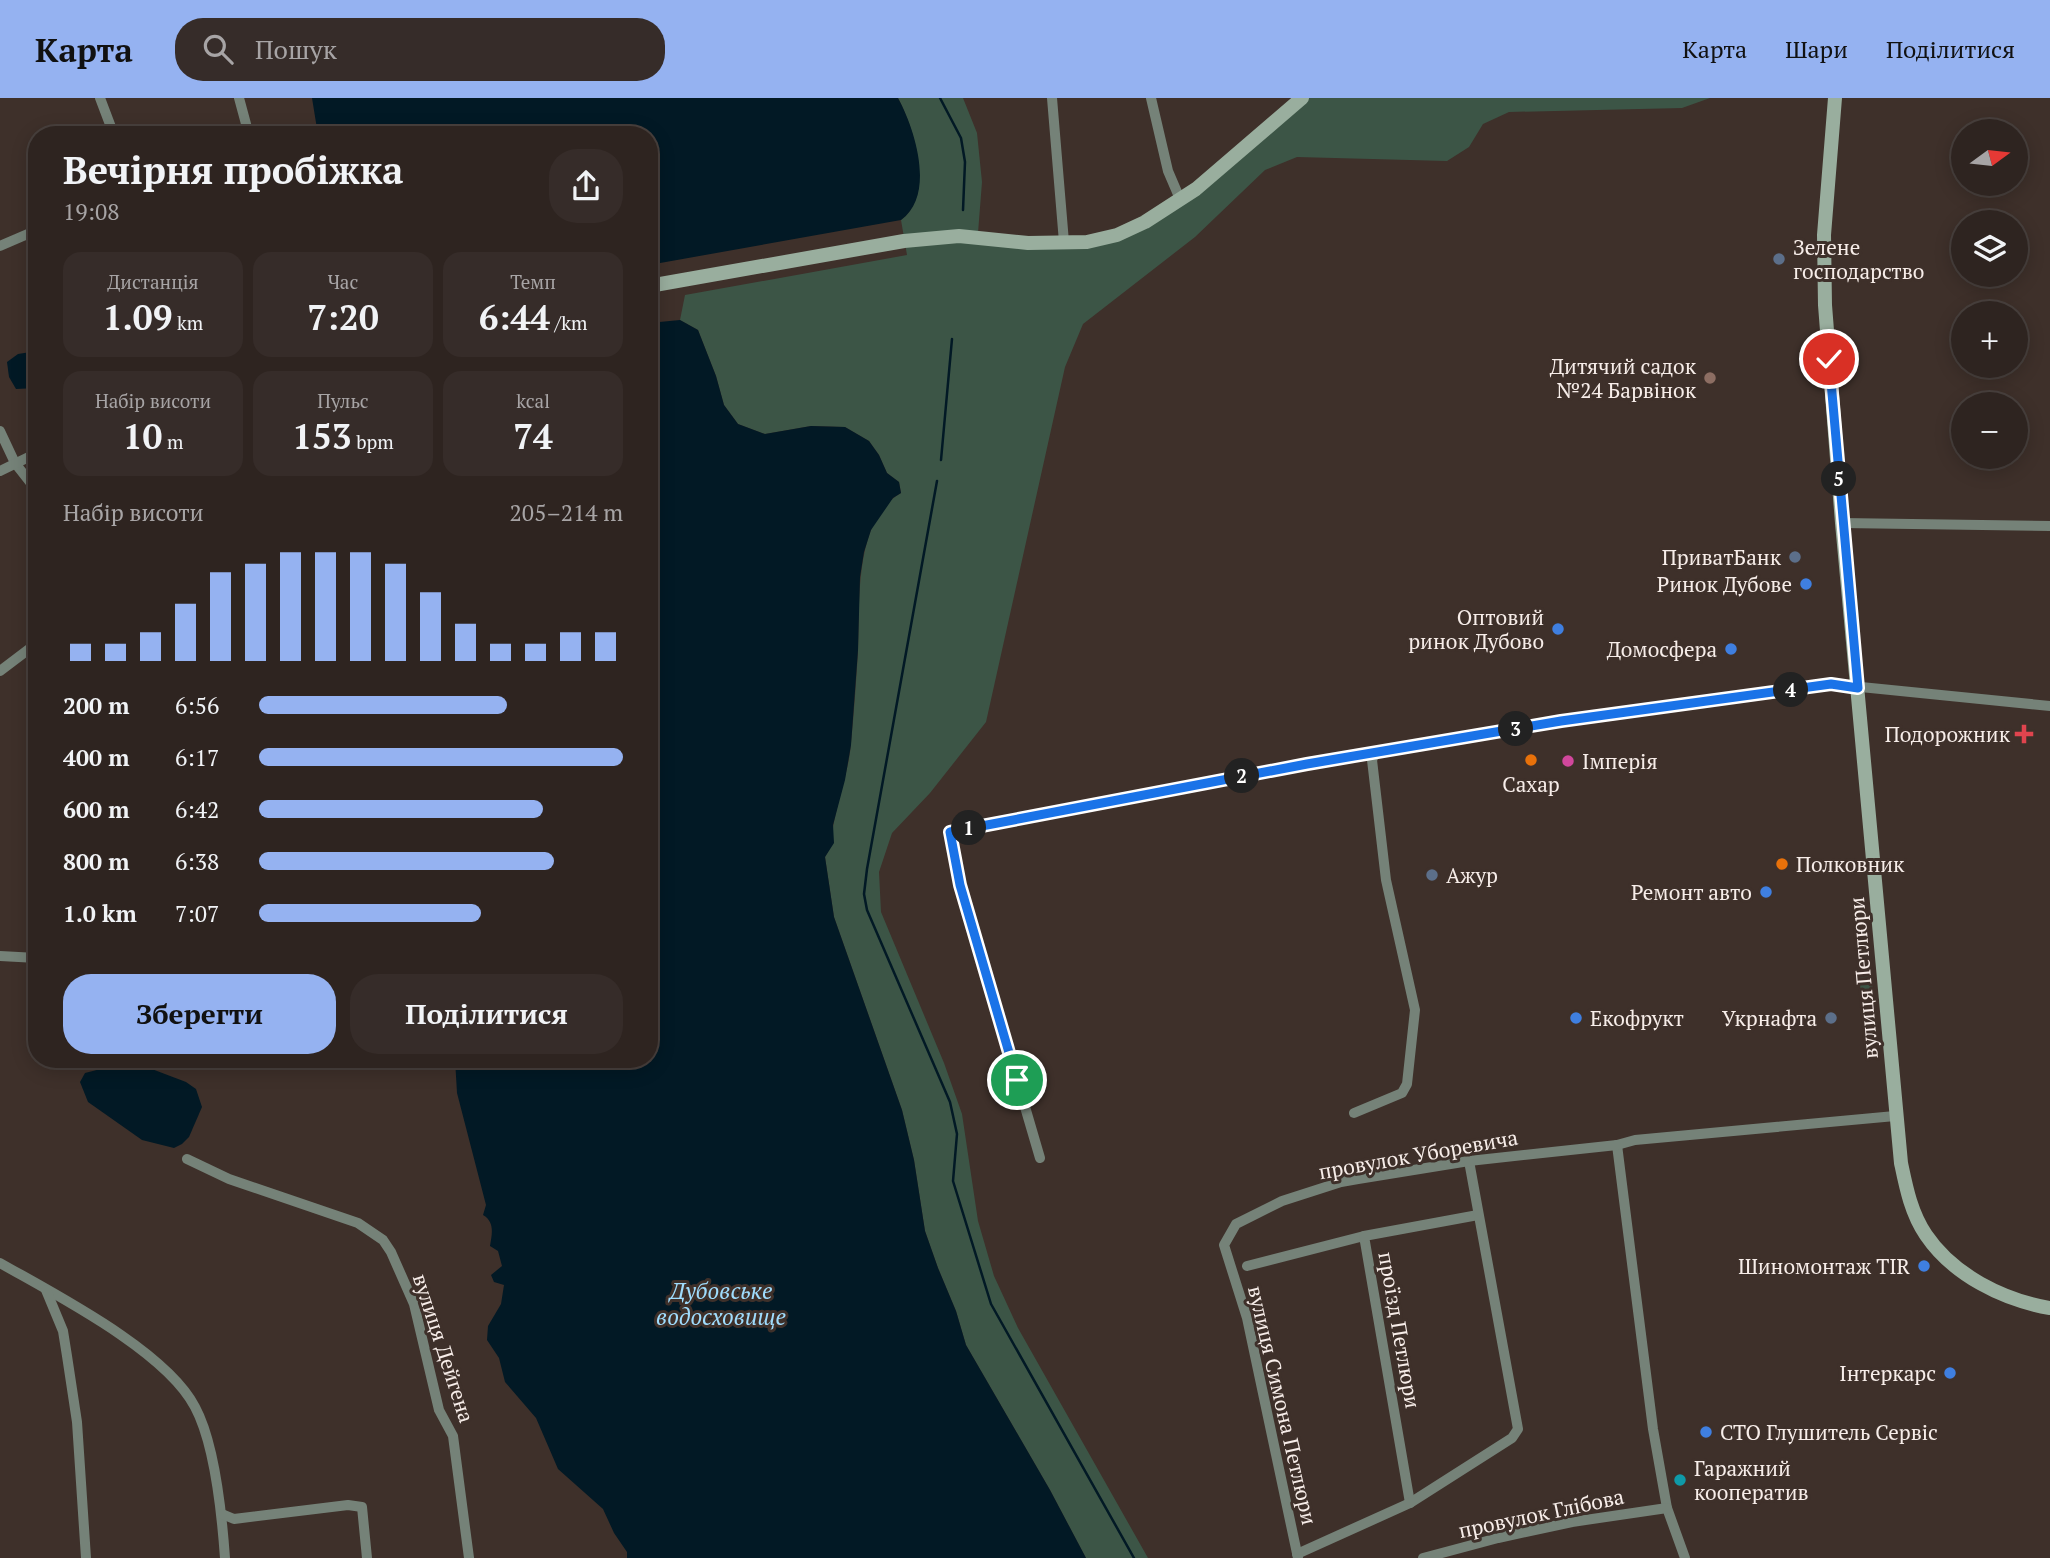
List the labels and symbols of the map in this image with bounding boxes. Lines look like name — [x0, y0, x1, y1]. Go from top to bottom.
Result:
north arrow — [1951, 119, 2028, 196]
place label: Зелене господарство — [1793, 233, 1924, 285]
marker: Зелене господарство — [1771, 251, 1787, 267]
pin — [1799, 329, 1859, 389]
place label: Дитячий садок №24 Барвінок — [1550, 352, 1697, 404]
marker: Дитячий садок №24 Барвінок — [1702, 370, 1718, 386]
pin: 5 — [1822, 462, 1856, 496]
place label: ПриватБанк — [1662, 543, 1782, 571]
marker: ПриватБанк — [1787, 549, 1803, 565]
place label: Ринок Дубове — [1657, 570, 1792, 598]
marker: Ринок Дубове — [1798, 576, 1814, 592]
place label: Оптовий ринок Дубово — [1408, 603, 1544, 655]
marker: Оптовий ринок Дубово — [1550, 621, 1566, 637]
place label: Домосфера — [1607, 635, 1717, 663]
marker: Домосфера — [1723, 641, 1739, 657]
pin: 4 — [1774, 672, 1809, 708]
pin: 3 — [1498, 712, 1534, 746]
place label: Подорожник — [1885, 720, 2011, 748]
marker: Подорожник — [2016, 726, 2032, 742]
place label: Імперія — [1582, 747, 1658, 775]
marker: Сахар — [1523, 752, 1539, 768]
marker: Імперія — [1560, 753, 1576, 769]
pin: 2 — [1224, 758, 1260, 794]
place label: Сахар — [1502, 770, 1560, 798]
pin: 1 — [951, 810, 986, 846]
place label: Полковник — [1796, 850, 1905, 878]
marker: Полковник — [1774, 856, 1790, 872]
place label: Ажур — [1446, 861, 1498, 889]
marker: Ажур — [1424, 867, 1440, 883]
place label: Ремонт авто — [1631, 878, 1752, 906]
marker: Ремонт авто — [1758, 884, 1774, 900]
street label: вулиця Петлюри — [1842, 896, 1884, 1060]
place label: Екофрукт — [1590, 1004, 1684, 1032]
place label: Укрнафта — [1722, 1004, 1817, 1032]
marker: Екофрукт — [1568, 1010, 1584, 1026]
marker: Укрнафта — [1823, 1010, 1839, 1026]
pin — [987, 1050, 1047, 1110]
street label: провулок Уборевича — [1316, 1123, 1520, 1185]
street label: проїзд Петлюри — [1372, 1249, 1428, 1411]
place label: Шиномонтаж TIR — [1738, 1252, 1911, 1280]
marker: Шиномонтаж TIR — [1916, 1258, 1932, 1274]
street label: вулиця Дейгена — [407, 1270, 481, 1426]
water label: Дубовське водосховище — [656, 1275, 786, 1332]
street label: вулиця Симона Петлюри — [1242, 1283, 1324, 1527]
place label: Інтеркарс — [1839, 1359, 1936, 1387]
marker: Інтеркарс — [1942, 1365, 1958, 1381]
place label: СТО Глушитель Сервіс — [1720, 1418, 1938, 1446]
marker: СТО Глушитель Сервіс — [1698, 1424, 1714, 1440]
place label: Гаражний кооператив — [1694, 1454, 1809, 1506]
marker: Гаражний кооператив — [1672, 1472, 1688, 1488]
street label: провулок Глібова — [1456, 1482, 1627, 1544]

